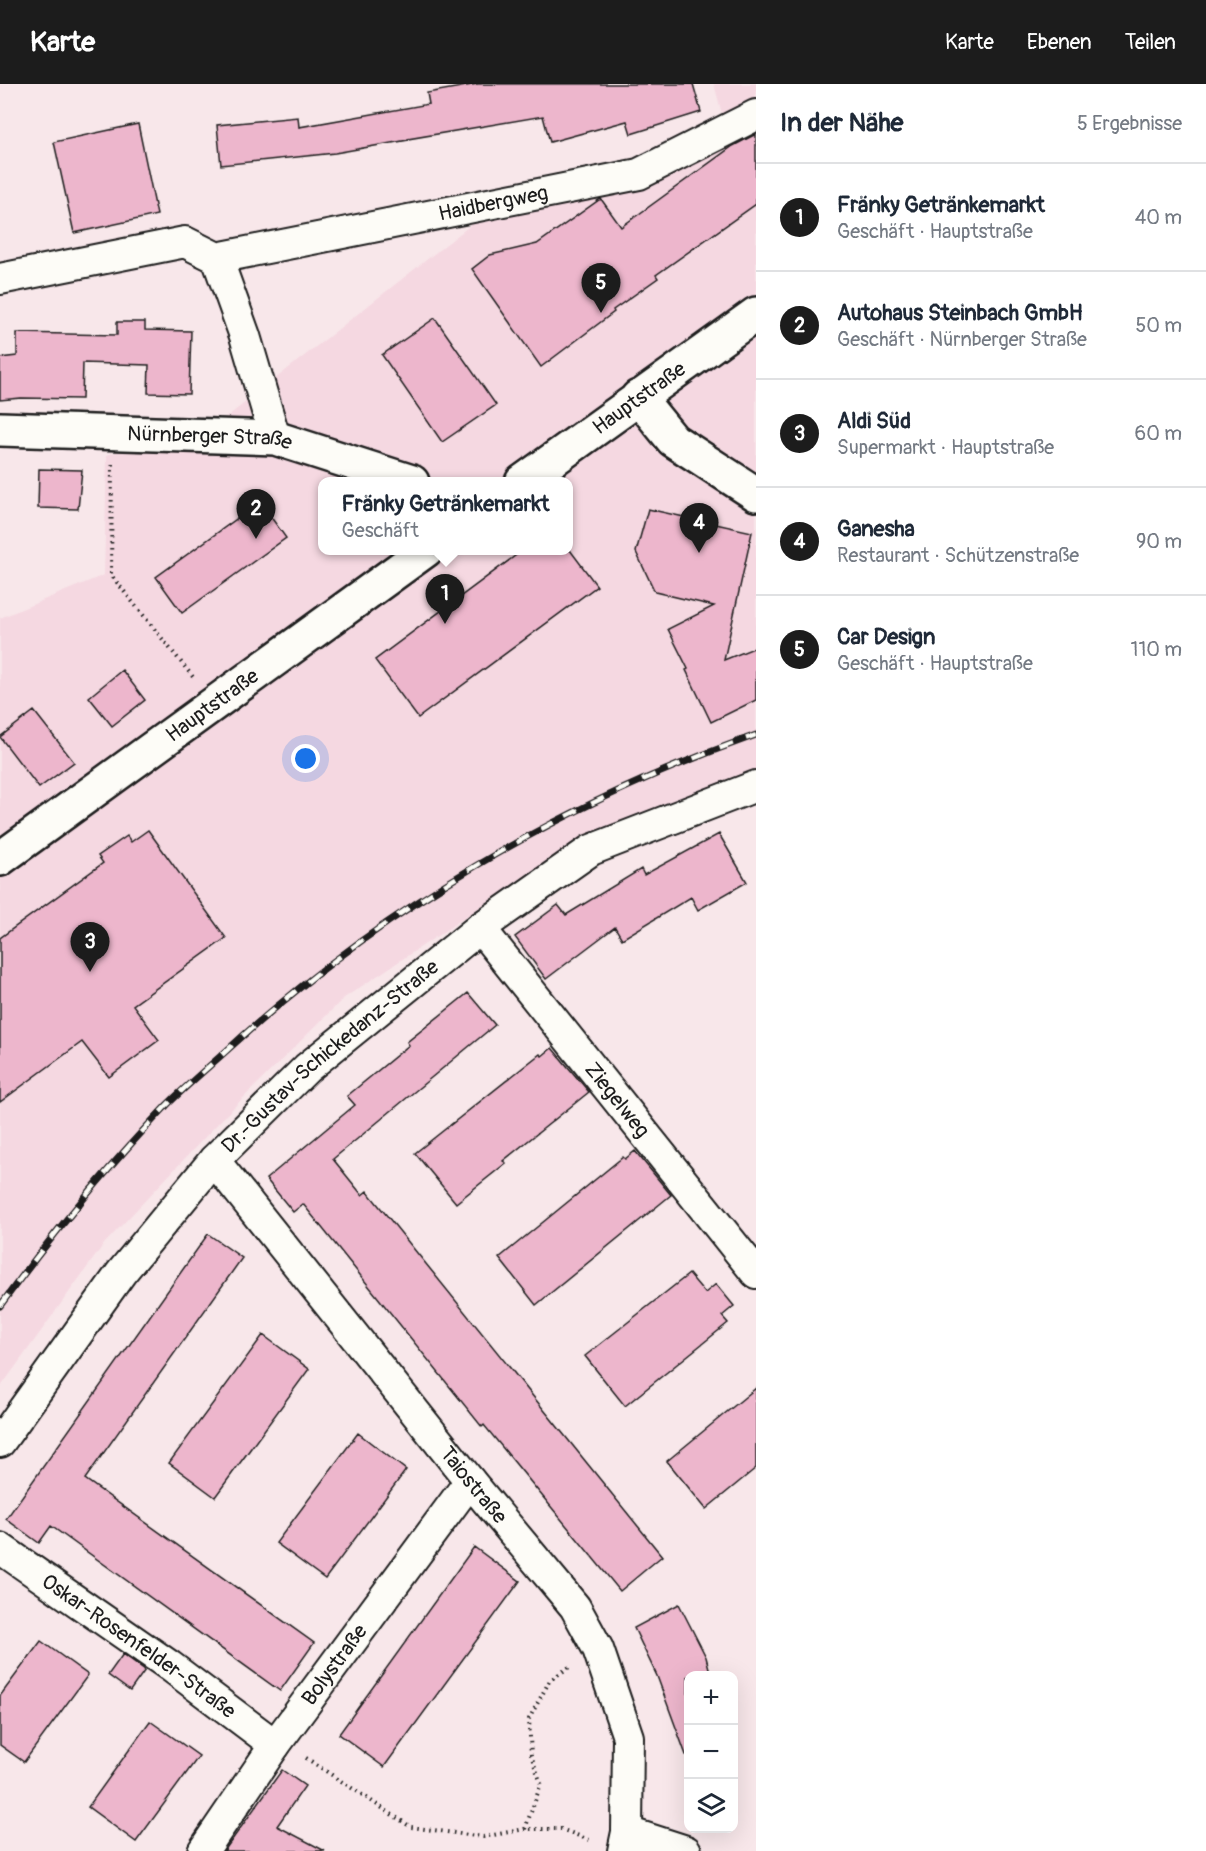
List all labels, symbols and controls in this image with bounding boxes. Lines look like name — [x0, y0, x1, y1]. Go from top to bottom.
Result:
text: Karte — [30, 25, 95, 60]
text: Karte — [945, 29, 994, 56]
text: Ebenen — [1027, 29, 1092, 56]
text: Teilen — [1125, 29, 1176, 56]
text: In der Nähe — [780, 107, 903, 139]
text: 5 Ergebnisse — [1077, 111, 1182, 136]
street label: Haidbergweg — [436, 179, 550, 227]
text: Fränky Getränkemarkt — [837, 191, 1045, 219]
text: 1 — [796, 205, 803, 230]
text: 40 m — [1135, 205, 1182, 230]
text: Geschäft · Hauptstraße — [837, 219, 1033, 244]
pin: 5 — [582, 264, 620, 313]
text: Autohaus Steinbach GmbH — [837, 299, 1083, 327]
text: 2 — [794, 313, 805, 338]
text: 50 m — [1135, 313, 1182, 338]
text: Geschäft · Nürnberger Straße — [837, 327, 1087, 352]
street label: Hauptstraße — [587, 355, 691, 441]
text: Aldi Süd — [837, 407, 911, 435]
street label: Nürnberger Straße — [127, 420, 296, 456]
text: 3 — [794, 421, 805, 446]
text: 60 m — [1135, 421, 1182, 446]
text: Supermarkt · Hauptstraße — [837, 435, 1054, 460]
popup — [318, 477, 573, 555]
pin: 2 — [236, 490, 276, 539]
text: Fränky Getränkemarkt — [342, 490, 549, 518]
pin: 4 — [680, 504, 718, 553]
text: Ganesha — [837, 515, 915, 543]
text: Geschäft — [342, 518, 419, 543]
text: 4 — [794, 529, 805, 554]
text: 90 m — [1136, 529, 1182, 554]
text: Restaurant · Schützenstraße — [837, 543, 1079, 568]
pin: 1 — [426, 574, 464, 624]
text: Car Design — [837, 623, 935, 651]
text: 5 — [794, 637, 805, 662]
text: 110 m — [1131, 637, 1182, 662]
text: Geschäft · Hauptstraße — [837, 651, 1033, 676]
street label: Hauptstraße — [160, 662, 264, 748]
your location — [291, 744, 320, 773]
pin: 3 — [70, 922, 110, 972]
street label: Dr.-Gustav-Schickedanz-Straße — [215, 953, 445, 1159]
street label: Ziegelweg — [579, 1056, 656, 1143]
street label: Taiostraße — [434, 1441, 514, 1530]
street label: Oskar-Rosenfelder-Straße — [37, 1568, 242, 1725]
street label: Bolystraße — [296, 1618, 374, 1711]
map controls — [684, 1671, 738, 1833]
button: + — [684, 1671, 738, 1725]
button: − — [684, 1725, 738, 1779]
button: layers — [684, 1779, 738, 1833]

